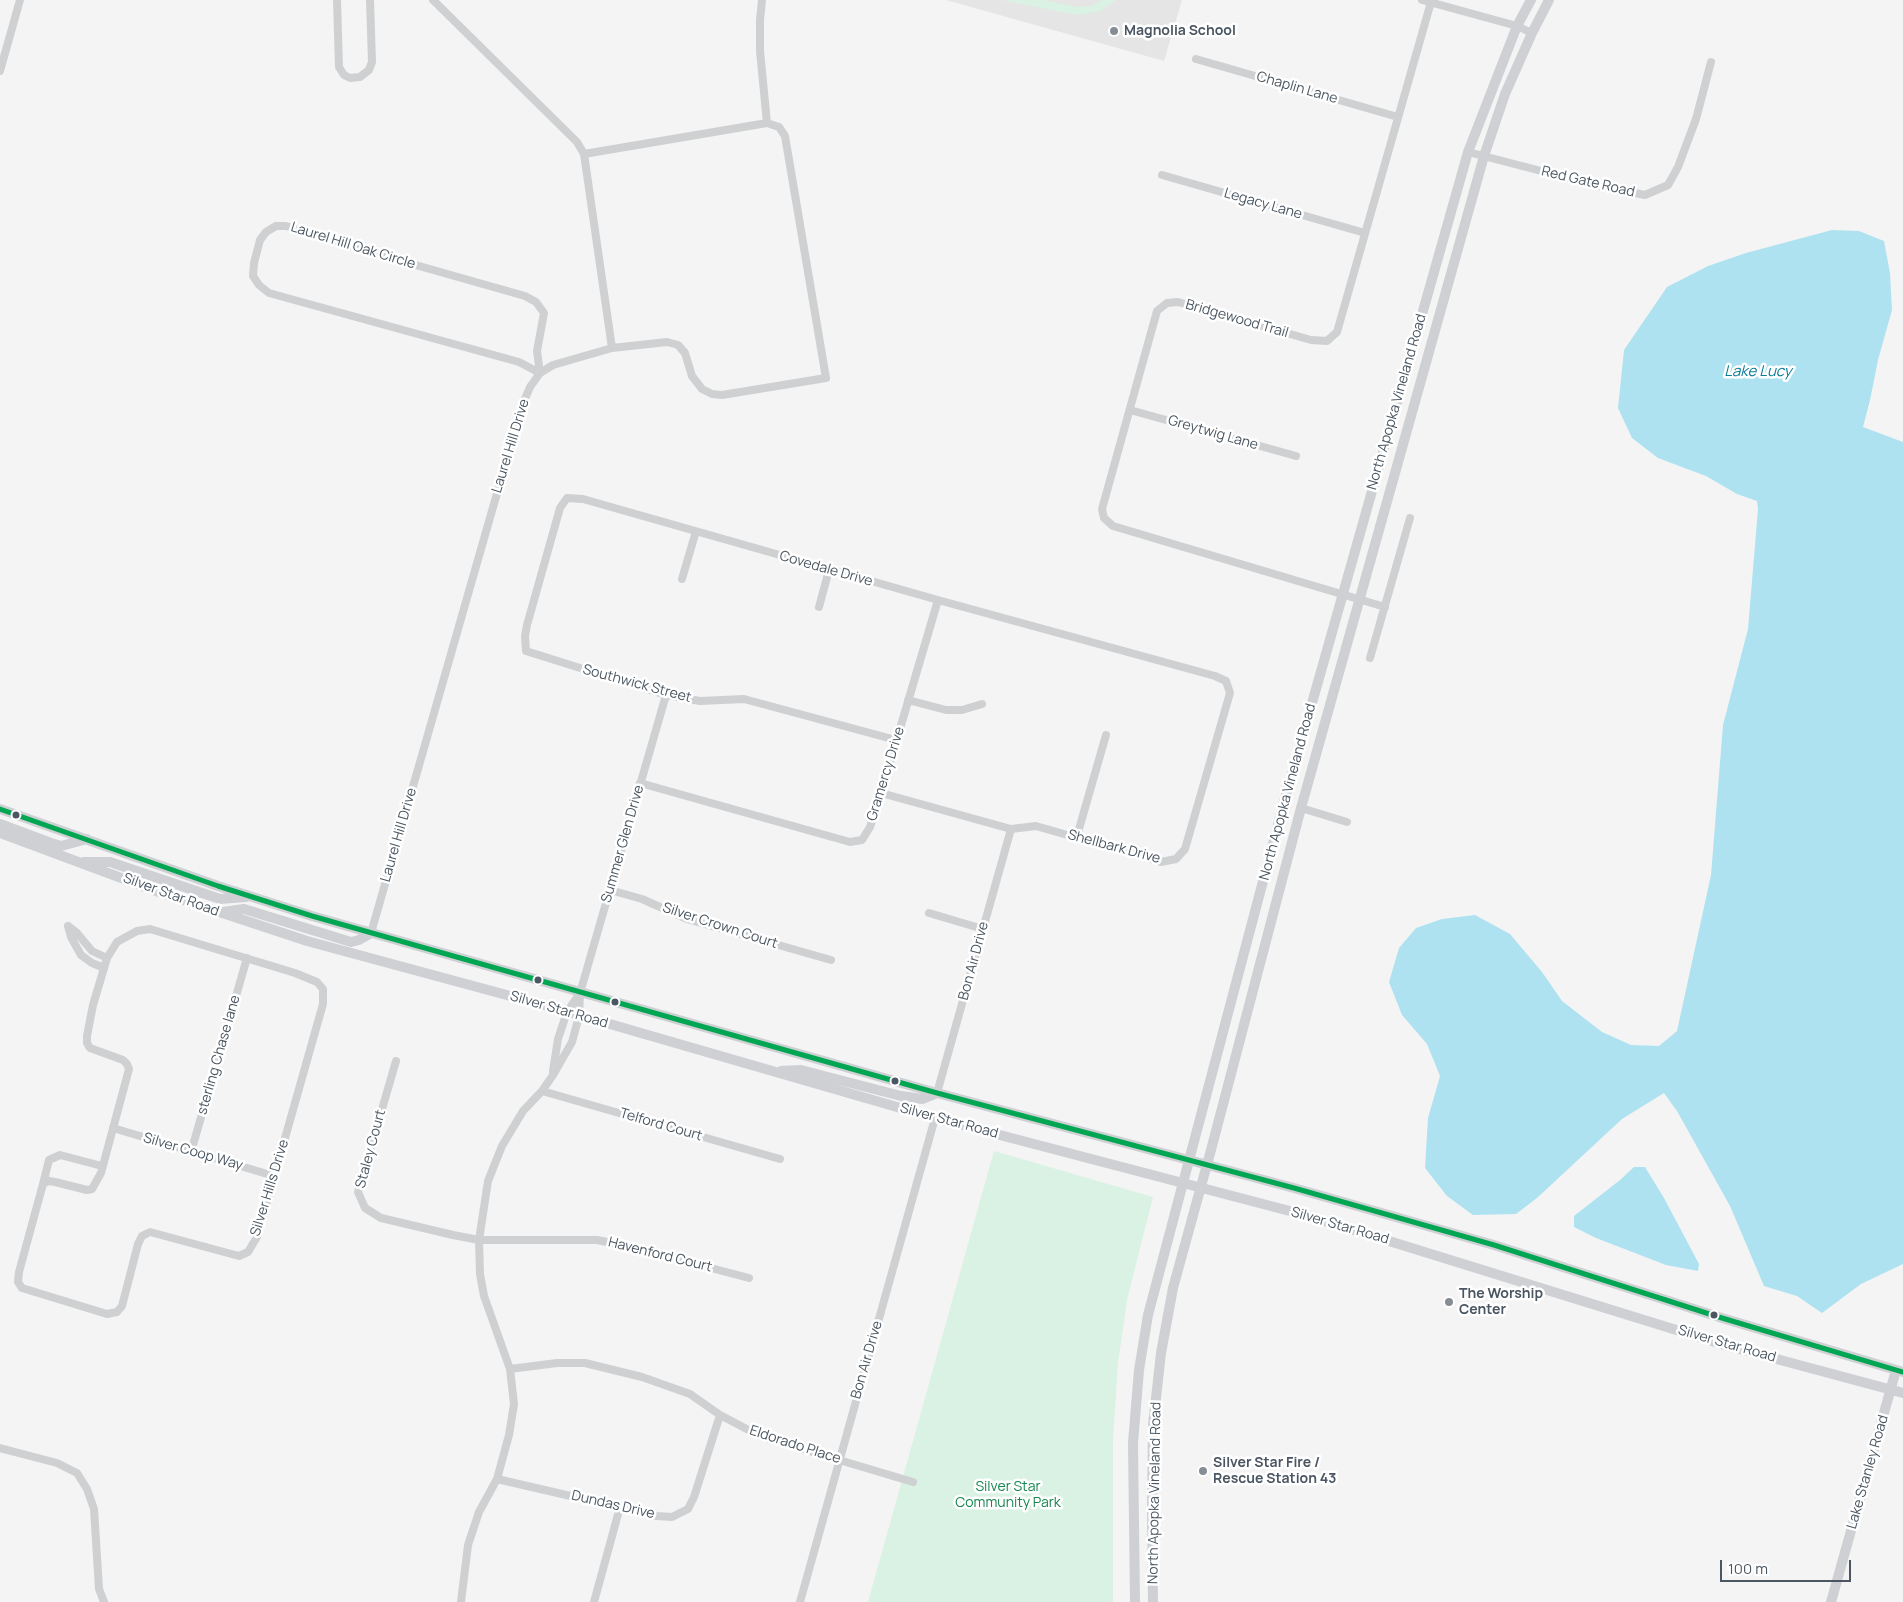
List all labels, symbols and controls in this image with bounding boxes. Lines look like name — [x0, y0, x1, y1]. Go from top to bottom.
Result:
place label: Magnolia School — [1124, 23, 1236, 39]
marker: Magnolia School — [1108, 25, 1120, 37]
street label: Chaplin Lane — [1255, 68, 1339, 108]
street label: Red Gate Road — [1540, 163, 1636, 201]
street label: Legacy Lane — [1222, 185, 1304, 223]
street label: Laurel Hill Oak Circle — [289, 219, 417, 273]
street label: Bridgewood Trail — [1184, 296, 1290, 342]
street label: North Apopka Vineland Road — [1364, 312, 1430, 492]
water label: Lake Lucy — [1724, 363, 1792, 381]
street label: Laurel Hill Drive — [489, 397, 533, 495]
street label: Greytwig Lane — [1166, 412, 1260, 454]
street label: Covedale Drive — [778, 548, 874, 590]
street label: Southwick Street — [581, 661, 693, 707]
street label: North Apopka Vineland Road — [1256, 702, 1320, 882]
street label: Gramercy Drive — [864, 725, 908, 823]
street label: Summer Glen Drive — [598, 783, 648, 905]
street label: Laurel Hill Drive — [378, 786, 420, 884]
unlabelled marker — [11, 810, 21, 820]
street label: Shellbark Drive — [1066, 827, 1162, 867]
street label: Silver Star Road — [121, 870, 221, 920]
street label: Silver Crown Court — [660, 899, 780, 953]
street label: Bon Air Drive — [955, 920, 993, 1002]
unlabelled marker — [533, 975, 543, 985]
street label: Silver Star Road — [508, 988, 610, 1032]
street label: sterling Chase lane — [194, 993, 244, 1117]
unlabelled marker — [610, 997, 620, 1007]
unlabelled marker — [890, 1076, 900, 1086]
street label: Silver Star Road — [898, 1100, 1000, 1142]
street label: Telford Court — [618, 1105, 704, 1145]
street label: Staley Court — [352, 1108, 390, 1190]
street label: Silver Coop Way — [141, 1130, 245, 1174]
street label: Silver Hills Drive — [247, 1138, 293, 1238]
street label: Silver Star Road — [1289, 1204, 1391, 1248]
street label: Havenford Court — [606, 1234, 714, 1276]
place label: The Worship Center — [1459, 1286, 1543, 1318]
marker: The Worship Center — [1443, 1296, 1455, 1308]
unlabelled marker — [1709, 1310, 1719, 1320]
street label: Bon Air Drive — [848, 1319, 886, 1401]
street label: Silver Star Road — [1676, 1322, 1778, 1366]
street label: North Apopka Vineland Road — [1145, 1402, 1165, 1584]
street label: Lake Stanley Road — [1844, 1413, 1892, 1531]
street label: Eldorado Place — [747, 1422, 843, 1468]
place label: Silver Star Fire / Rescue Station 43 — [1213, 1455, 1336, 1488]
marker: Silver Star Fire / Rescue Station 43 — [1197, 1465, 1209, 1477]
park label: Silver Star Community Park — [955, 1479, 1061, 1511]
street label: Dundas Drive — [570, 1487, 656, 1523]
scale bar — [1723, 1550, 1854, 1582]
text: 100 m — [1728, 1558, 1768, 1579]

